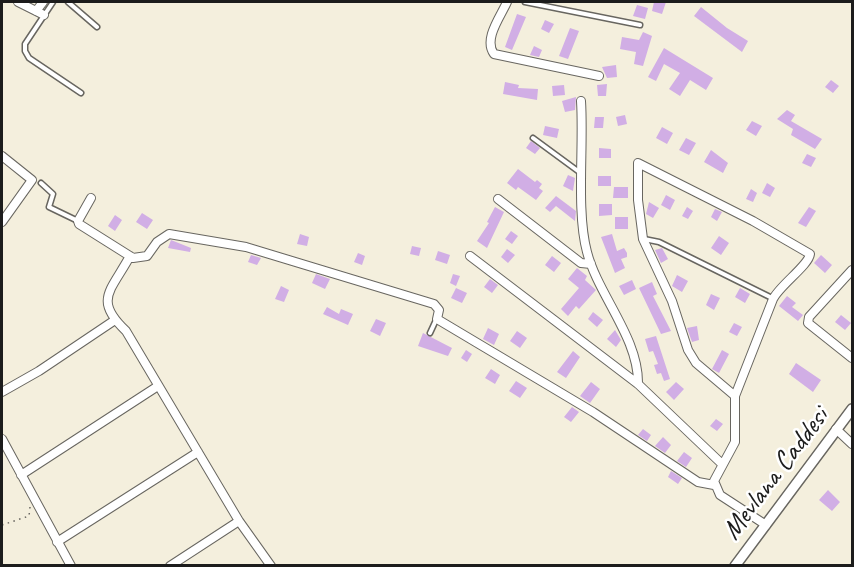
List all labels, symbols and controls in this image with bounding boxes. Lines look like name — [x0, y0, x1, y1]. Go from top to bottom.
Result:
street label: Mevlana Caddesi — [715, 401, 837, 547]

